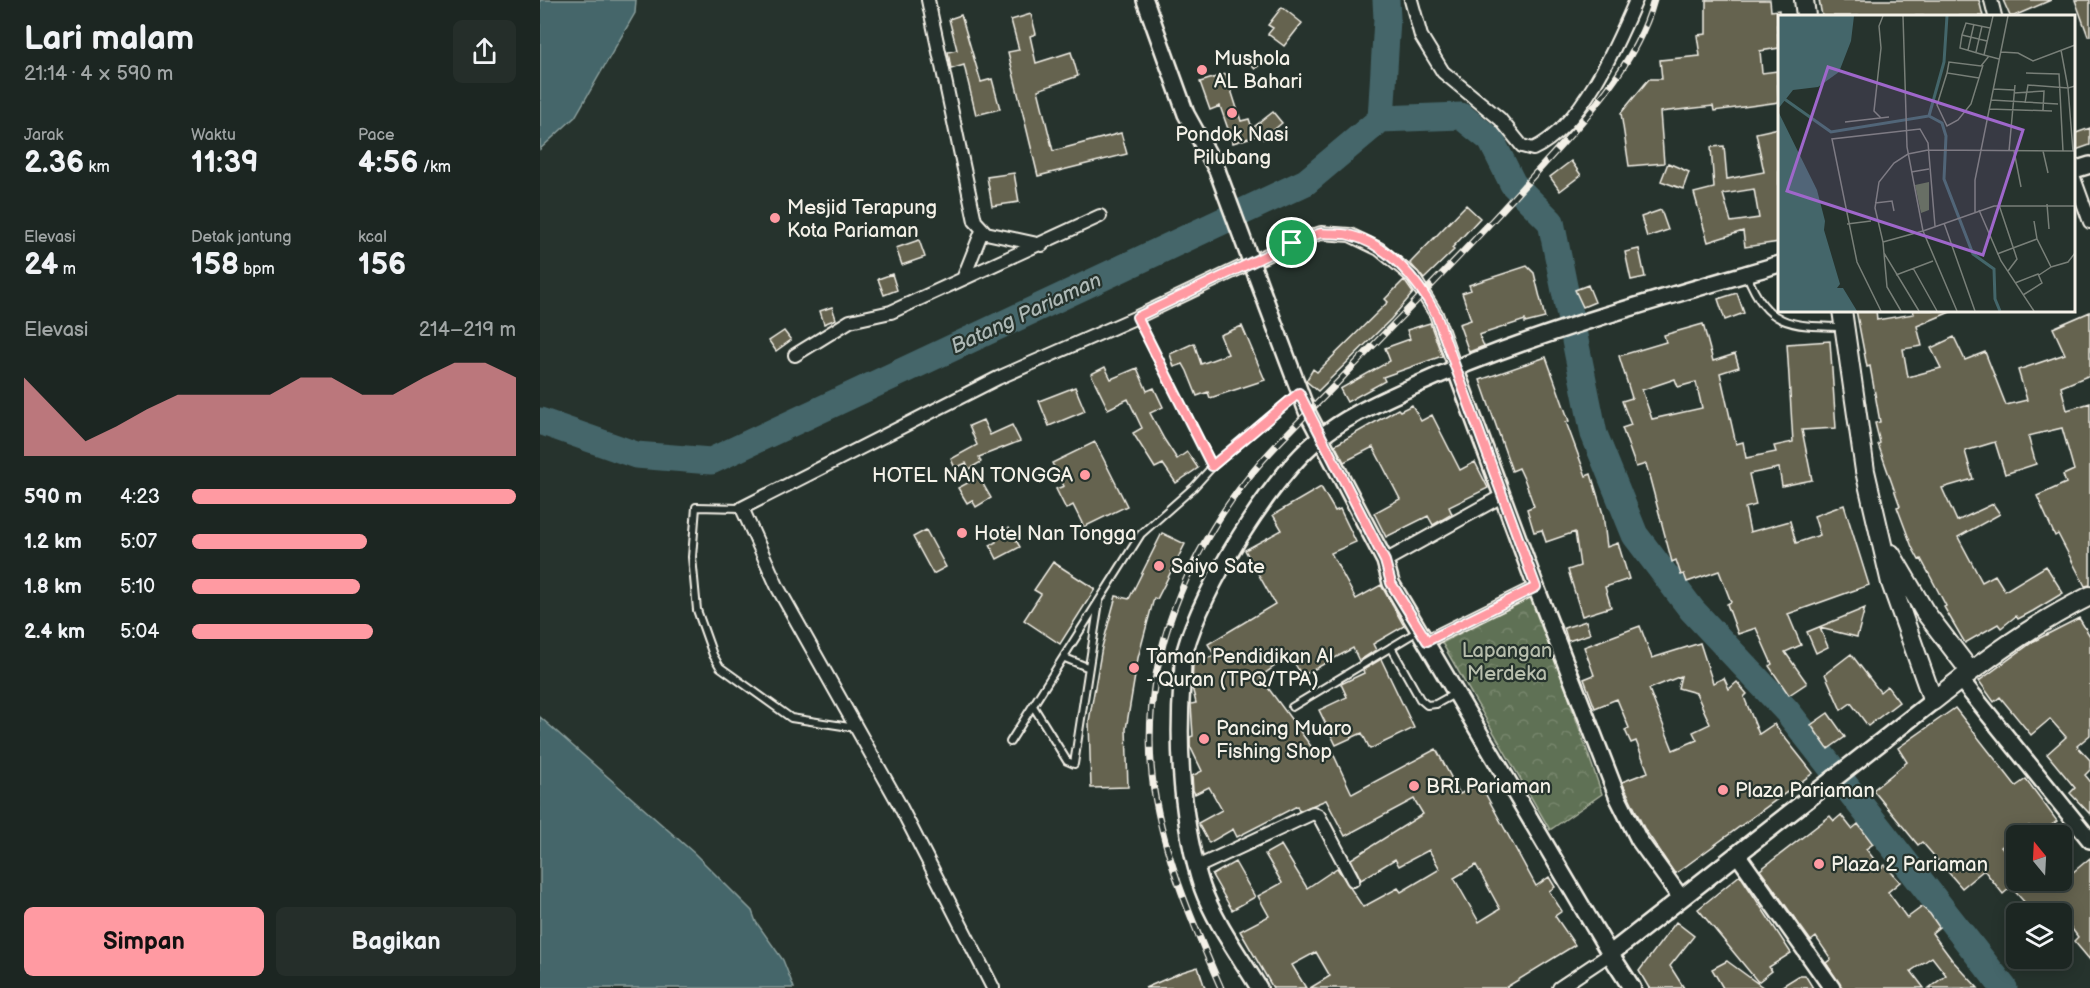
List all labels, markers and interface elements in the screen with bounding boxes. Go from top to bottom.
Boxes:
inset map [1778,15,2075,312]
text: Lari malam [24,19,194,59]
button: share [453,20,516,83]
place label: Mushola AL Bahari [1214,47,1302,94]
text: 21:14 · 4 × 590 m [24,62,173,86]
marker: Mushola AL Bahari [1195,63,1209,77]
marker: Pondok Nasi Pilubang [1225,106,1239,120]
place label: Pondok Nasi Pilubang [1175,123,1289,170]
text: Jarak [24,126,63,145]
text: Waktu [191,126,236,145]
text: Pace [358,126,394,145]
text: 2.36 [24,145,84,181]
text: 11:39 [191,145,259,181]
text: 4:56 [358,145,418,181]
text: km [84,158,110,177]
text: /km [418,158,451,177]
place label: Mesjid Terapung Kota Pariaman [787,196,937,243]
marker: Mesjid Terapung Kota Pariaman [768,211,782,225]
pin [1266,217,1317,268]
icon: arrive [1275,226,1308,259]
text: Elevasi [24,228,76,247]
text: Detak jantung [191,228,291,247]
text: kcal [358,228,387,247]
text: 24 [24,247,58,283]
text: 158 [191,247,239,283]
text: 156 [358,247,406,283]
text: m [58,260,76,279]
text: bpm [239,260,275,279]
water label: Batang Pariaman [947,268,1106,359]
text: Elevasi [24,318,89,342]
text: 214–219 m [419,318,516,342]
place label: HOTEL NAN TONGGA [872,464,1074,488]
marker: HOTEL NAN TONGGA [1078,468,1092,482]
text: 590 m [24,485,82,509]
text: 4:23 [120,485,160,509]
place label: Hotel Nan Tongga [974,522,1136,546]
marker: Hotel Nan Tongga [955,526,969,540]
text: 1.2 km [24,530,82,554]
text: 5:07 [120,530,157,554]
place label: Saiyo Sate [1171,555,1265,579]
marker: Saiyo Sate [1152,559,1166,573]
text: 1.8 km [24,575,82,599]
text: 5:10 [120,575,155,599]
text: 2.4 km [24,620,85,644]
text: 5:04 [120,620,159,644]
park label: Lapangan Merdeka [1462,639,1552,686]
place label: Taman Pendidikan Al - Quran (TPQ/TPA) [1146,645,1333,692]
marker: Taman Pendidikan Al - Quran (TPQ/TPA) [1127,661,1141,675]
place label: Pancing Muaro Fishing Shop [1216,717,1352,764]
marker: Pancing Muaro Fishing Shop [1197,732,1211,746]
place label: BRI Pariaman [1426,775,1551,799]
marker: BRI Pariaman [1407,779,1421,793]
place label: Plaza Pariaman [1735,779,1875,803]
marker: Plaza Pariaman [1716,783,1730,797]
north arrow [2006,825,2072,891]
map controls [2006,825,2072,969]
place label: Plaza 2 Pariaman [1831,853,1988,877]
marker: Plaza 2 Pariaman [1812,857,1826,871]
button: layers [2006,903,2072,969]
button: Simpan [24,907,264,976]
button: Bagikan [276,907,516,976]

